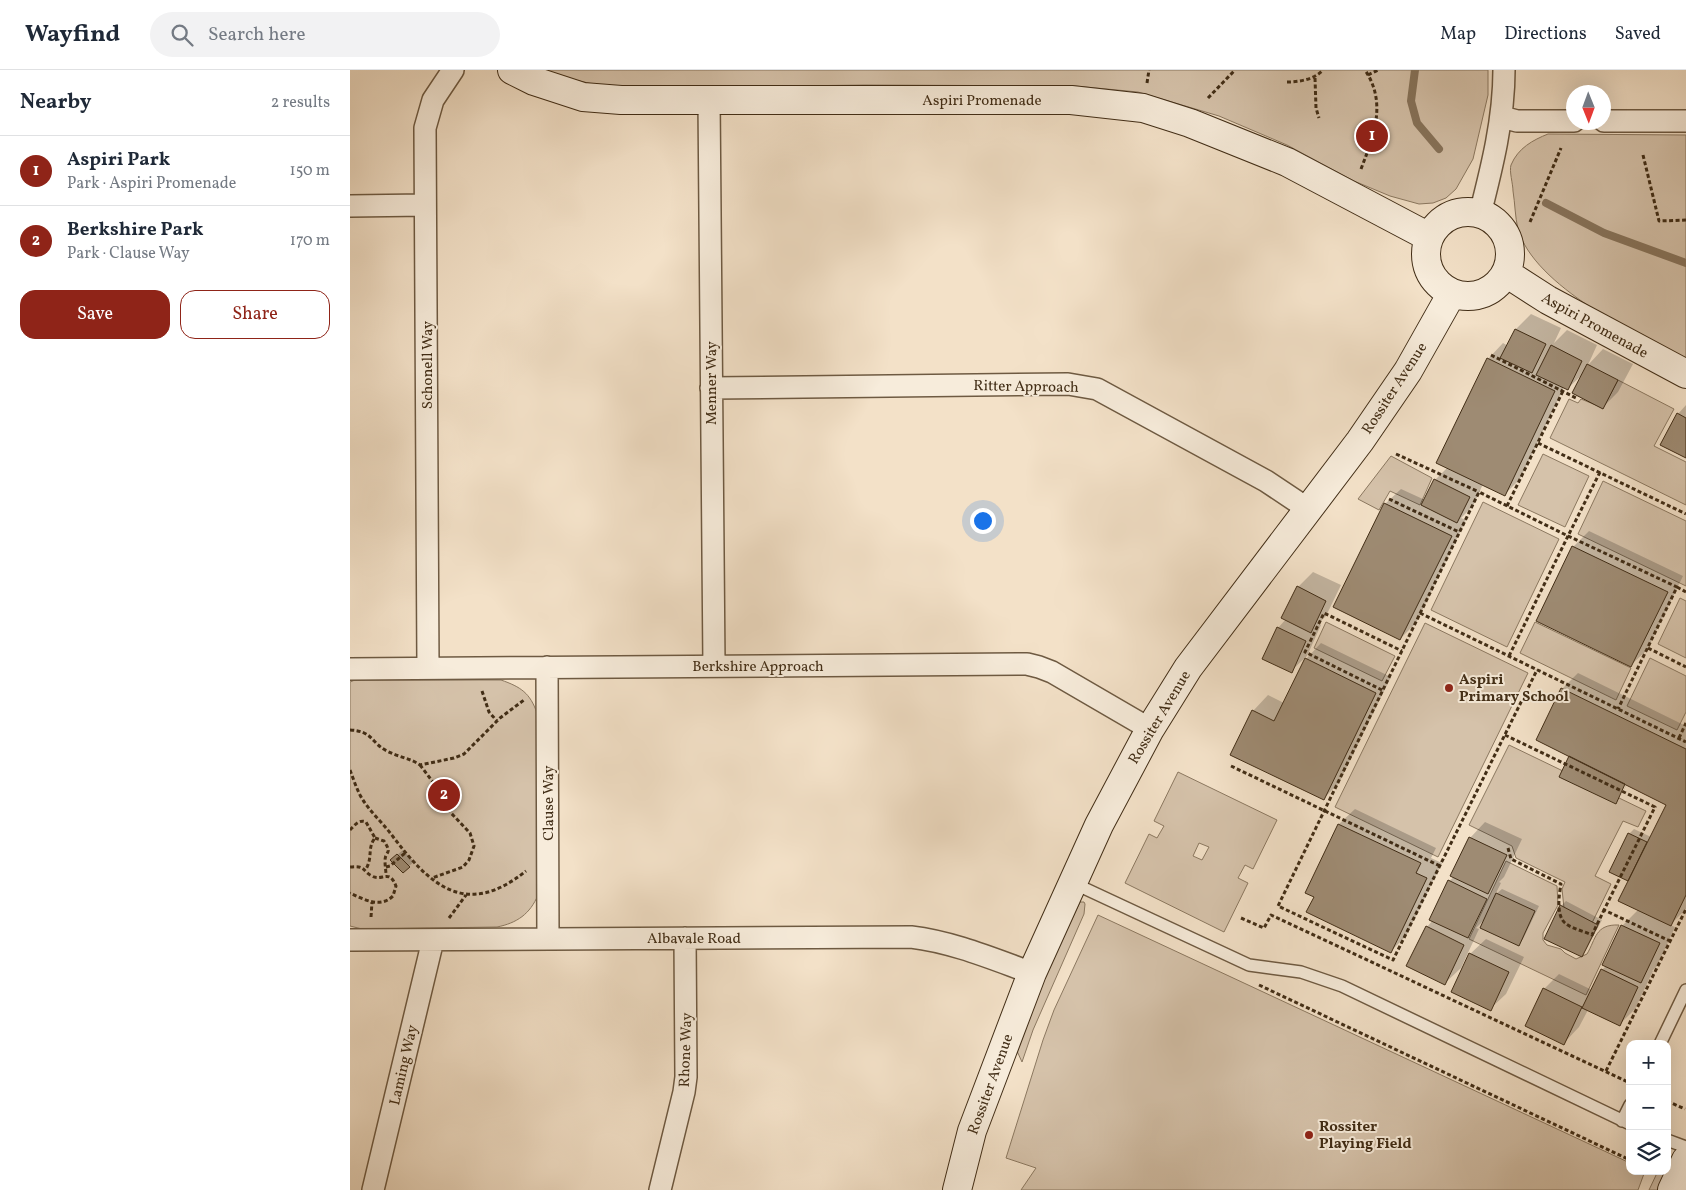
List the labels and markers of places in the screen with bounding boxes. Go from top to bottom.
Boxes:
pin: 1 [1356,117,1388,155]
place label: Aspiri Primary School [1459,670,1569,708]
marker: Aspiri Primary School [1443,682,1455,694]
pin: 2 [428,776,460,814]
place label: Rossiter Playing Field [1319,1117,1412,1155]
marker: Rossiter Playing Field [1303,1129,1315,1141]

